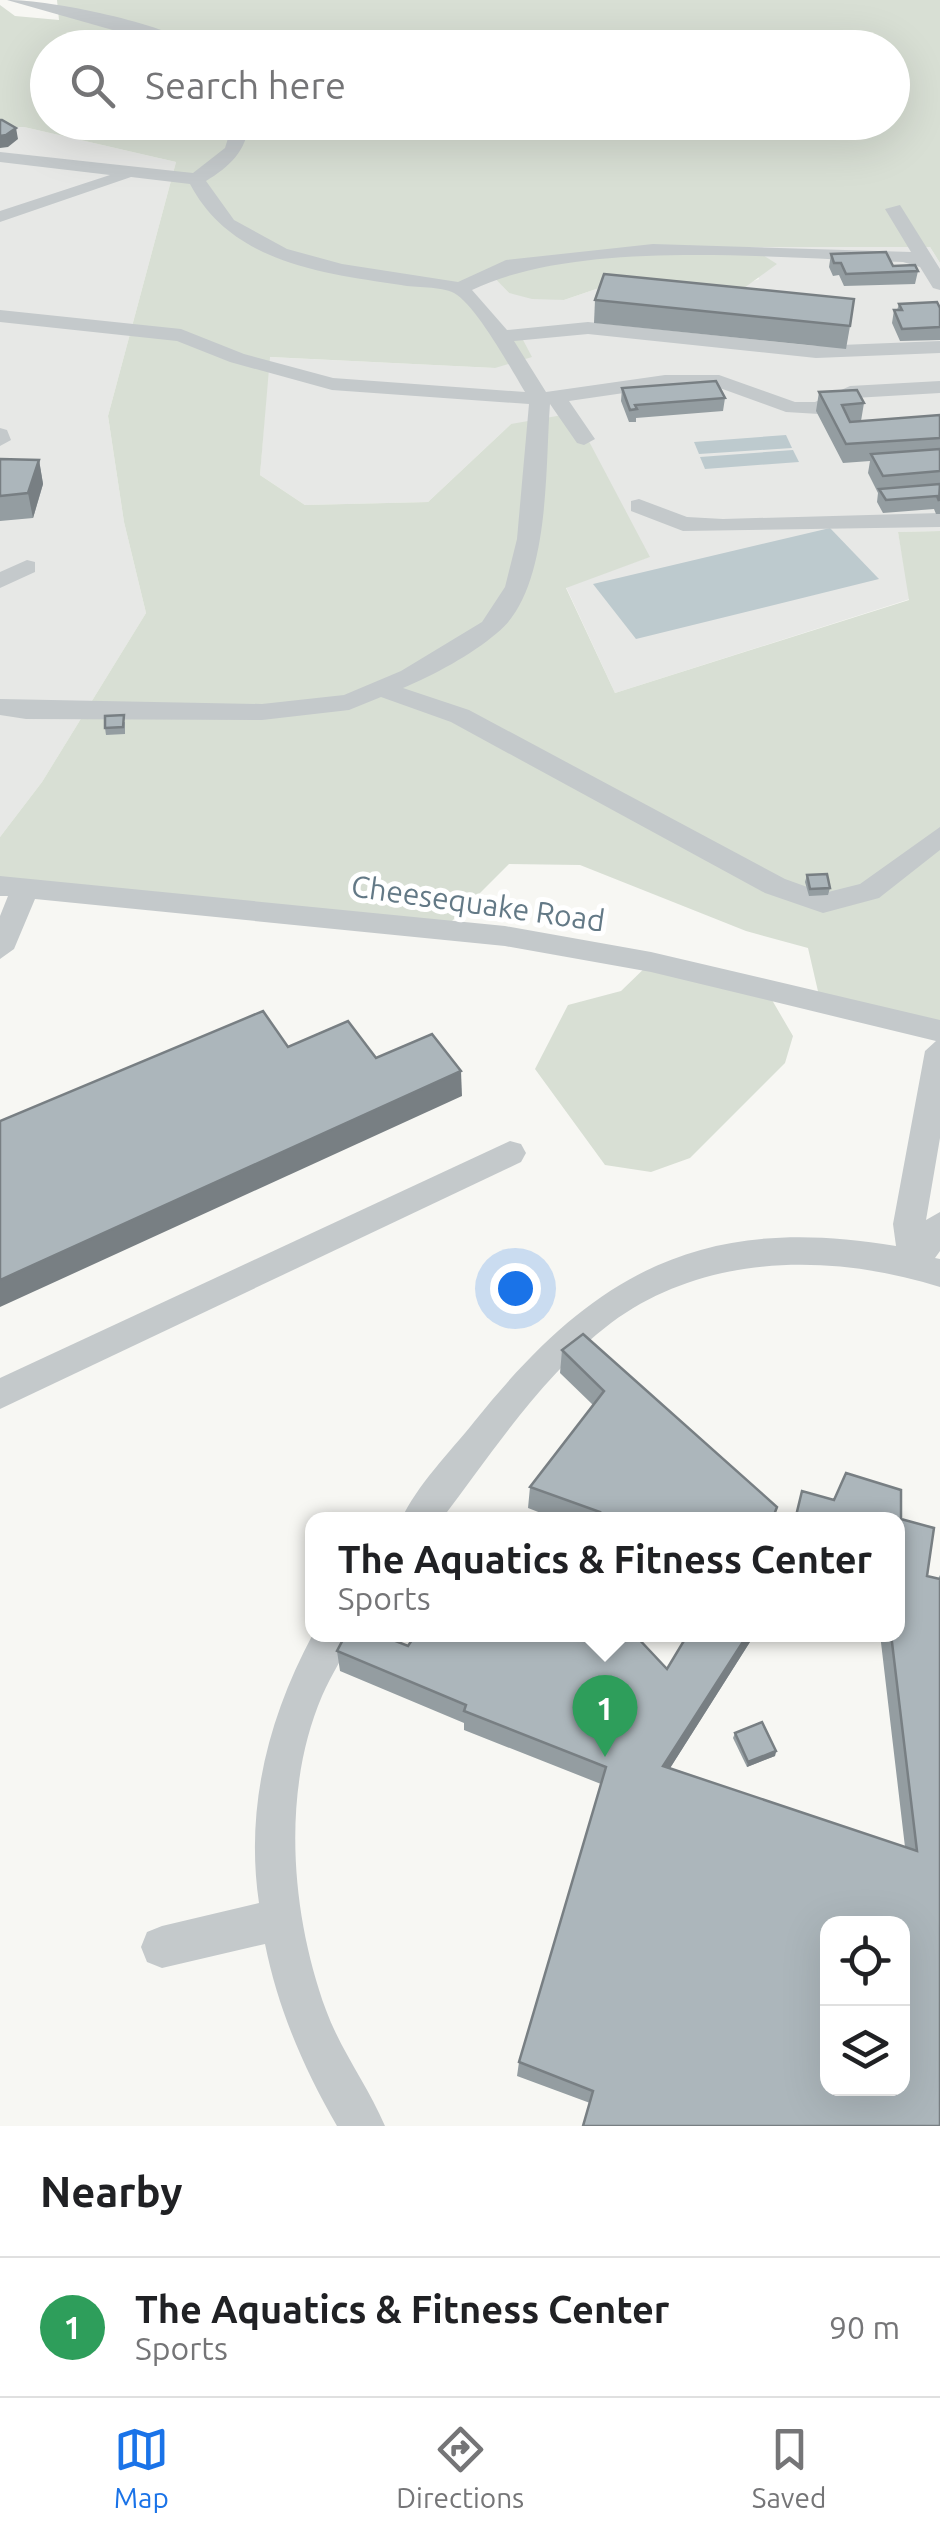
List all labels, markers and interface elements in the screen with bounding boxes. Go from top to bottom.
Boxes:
search box [30,30,910,140]
icon: search [65,58,120,113]
text: Search here [145,64,346,106]
street label: Cheesequake Road [349,868,607,938]
your location [490,1263,541,1314]
popup [305,1512,905,1642]
text: The Aquatics & Fitness Center [338,1538,872,1580]
text: Sports [338,1580,431,1616]
pin: 1 [572,1674,638,1757]
map controls [820,1916,910,2096]
button: locate [820,1916,910,2006]
button: layers [820,2006,910,2096]
text: Nearby [40,2168,183,2215]
text: The Aquatics & Fitness Center [135,2288,669,2330]
text: 1 [63,2309,82,2345]
text: 90 m [829,2309,900,2345]
text: Sports [135,2330,228,2366]
tab: Map [114,2422,169,2513]
tab: Directions [396,2422,524,2513]
tab: Saved [752,2422,826,2513]

